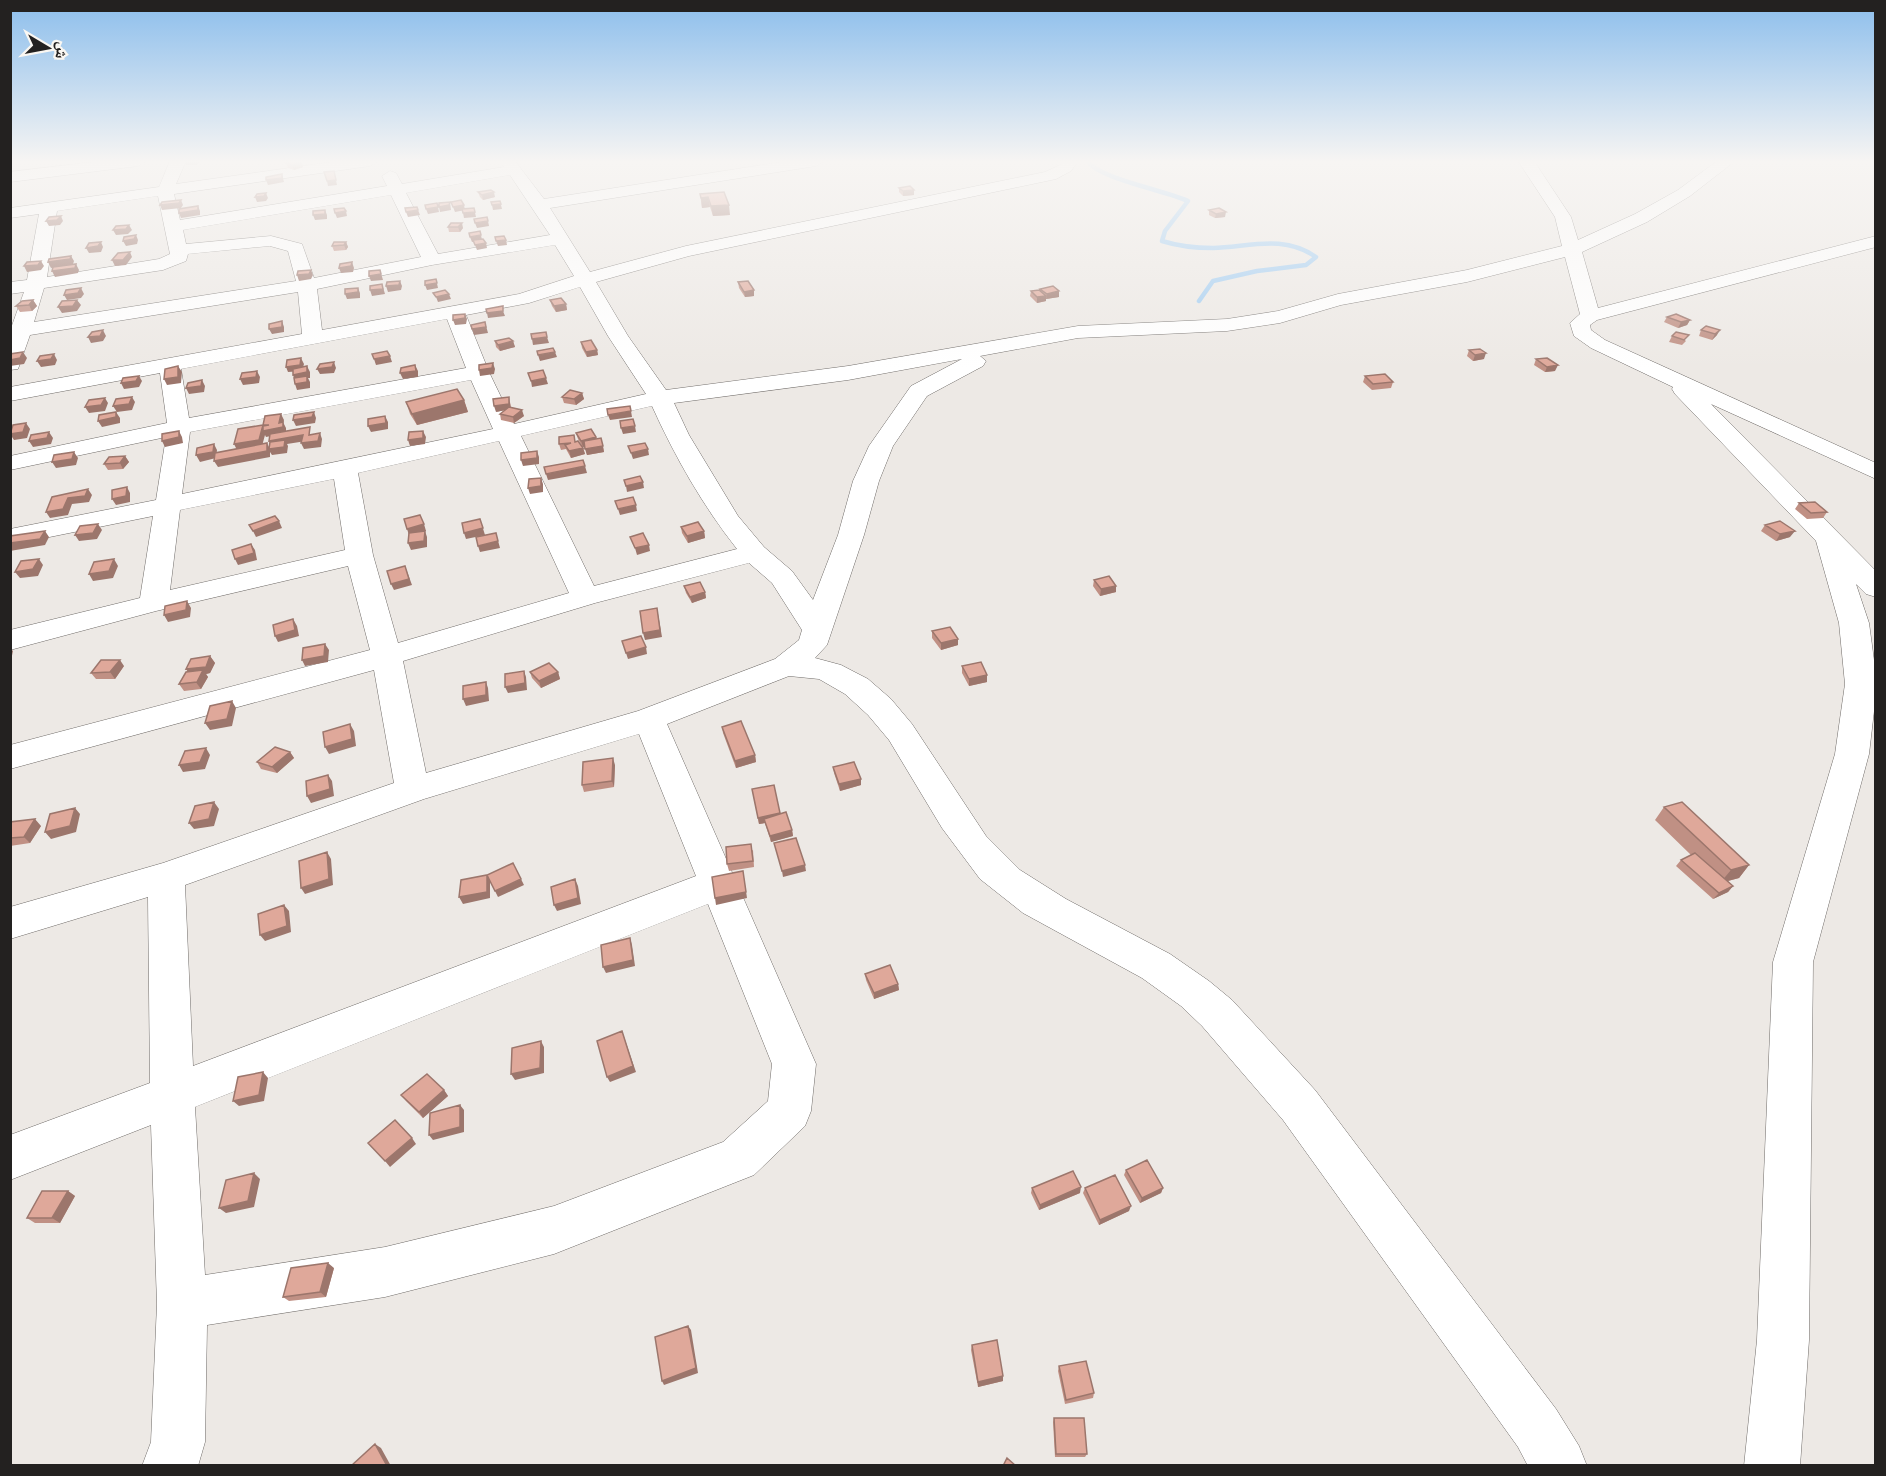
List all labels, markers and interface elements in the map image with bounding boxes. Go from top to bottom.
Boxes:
north arrow [18,18,78,78]
text: ش [51,41,73,61]

